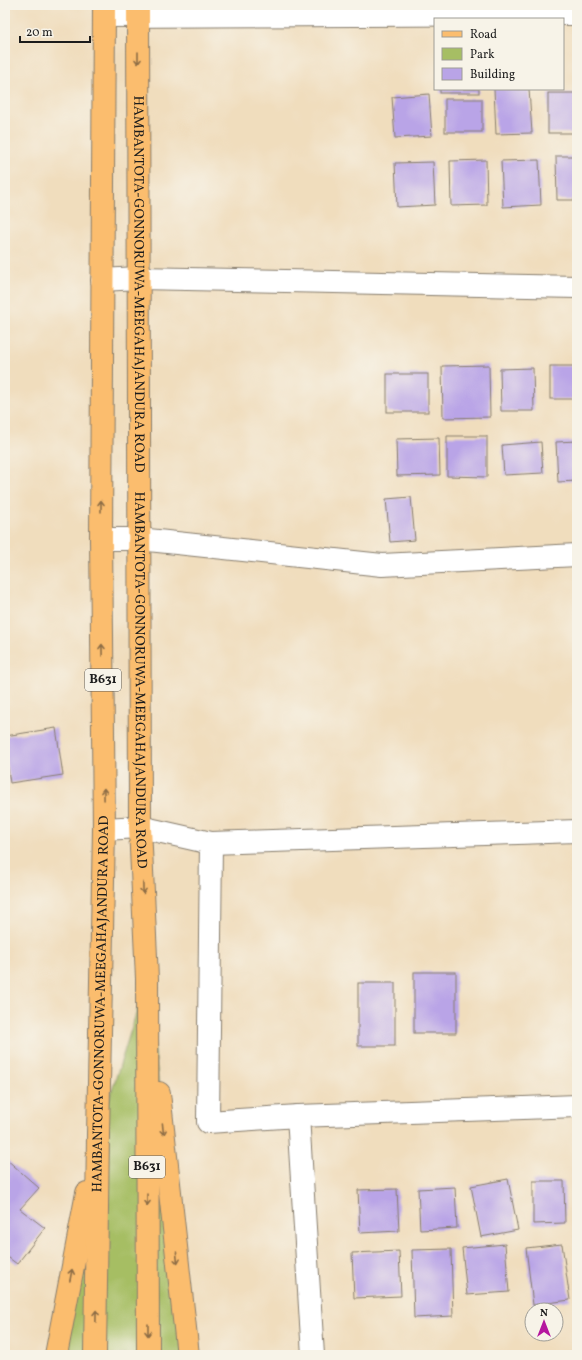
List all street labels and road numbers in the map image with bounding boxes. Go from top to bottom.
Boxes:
street label: HAMBANTOTA-GONNORUWA-MEEGAHAJANDURA ROAD [129,95,149,473]
street label: HAMBANTOTA-GONNORUWA-MEEGAHAJANDURA ROAD [130,491,151,869]
road number: B631 [85,669,121,691]
street label: HAMBANTOTA-GONNORUWA-MEEGAHAJANDURA ROAD [88,815,114,1193]
road number: B631 [129,1156,165,1178]

